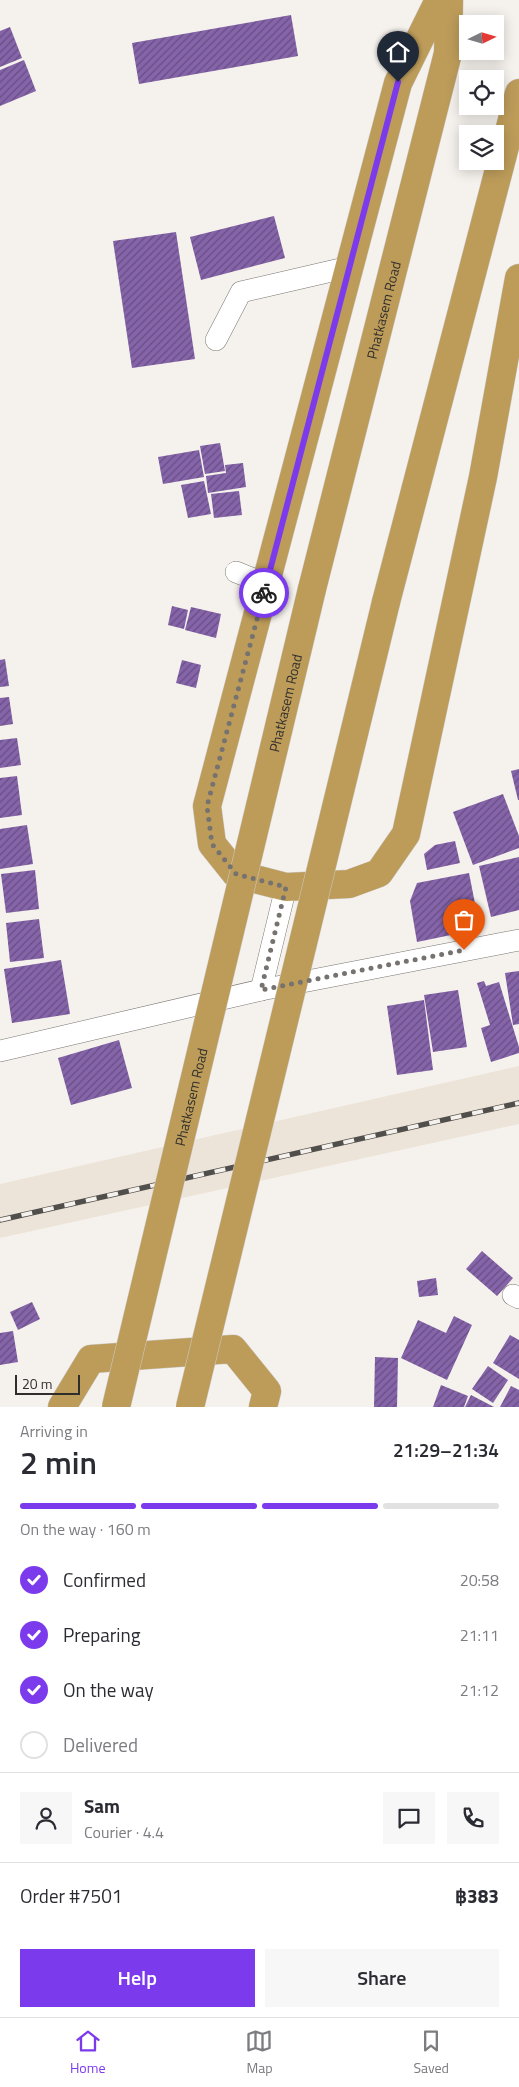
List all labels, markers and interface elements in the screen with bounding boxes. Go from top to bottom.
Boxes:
north arrow [459,15,504,60]
map controls [459,15,504,170]
pin [377,31,419,82]
icon: home [384,38,412,66]
button: locate [459,70,504,115]
button: layers [459,125,504,170]
street label: Phatkasem Road [360,259,405,361]
courier [239,568,289,618]
icon: bike [250,579,278,607]
street label: Phatkasem Road [263,652,307,754]
pin [443,899,485,950]
icon: bag [450,906,478,934]
street label: Phatkasem Road [168,1046,212,1148]
scale bar [15,1372,80,1395]
text: 20 m [22,1373,52,1394]
text: Arriving in [20,1419,88,1443]
text: 21:29–21:34 [393,1435,499,1464]
text: 2 min [20,1438,97,1486]
text: On the way · 160 m [20,1517,151,1541]
text: Confirmed [63,1565,146,1594]
icon: check [20,1566,48,1594]
text: 20:58 [460,1568,499,1592]
text: Preparing [63,1620,140,1649]
icon: check [20,1621,48,1649]
text: 21:11 [460,1623,499,1647]
text: On the way [63,1675,154,1704]
icon: check [20,1676,48,1704]
text: 21:12 [460,1678,499,1702]
text: Delivered [63,1730,138,1759]
text: Sam [84,1791,120,1820]
button: person [20,1792,72,1844]
button: chat [383,1792,435,1844]
button: phone [447,1792,499,1844]
text: Courier · 4.4 [84,1820,164,1844]
text: Order #7501 [20,1881,122,1910]
text: ฿383 [455,1881,499,1910]
button: Help [20,1949,255,2007]
button: Share [265,1949,499,2007]
tab: Home [70,2027,106,2078]
tab: Map [245,2027,273,2078]
tab: Saved [413,2027,449,2078]

